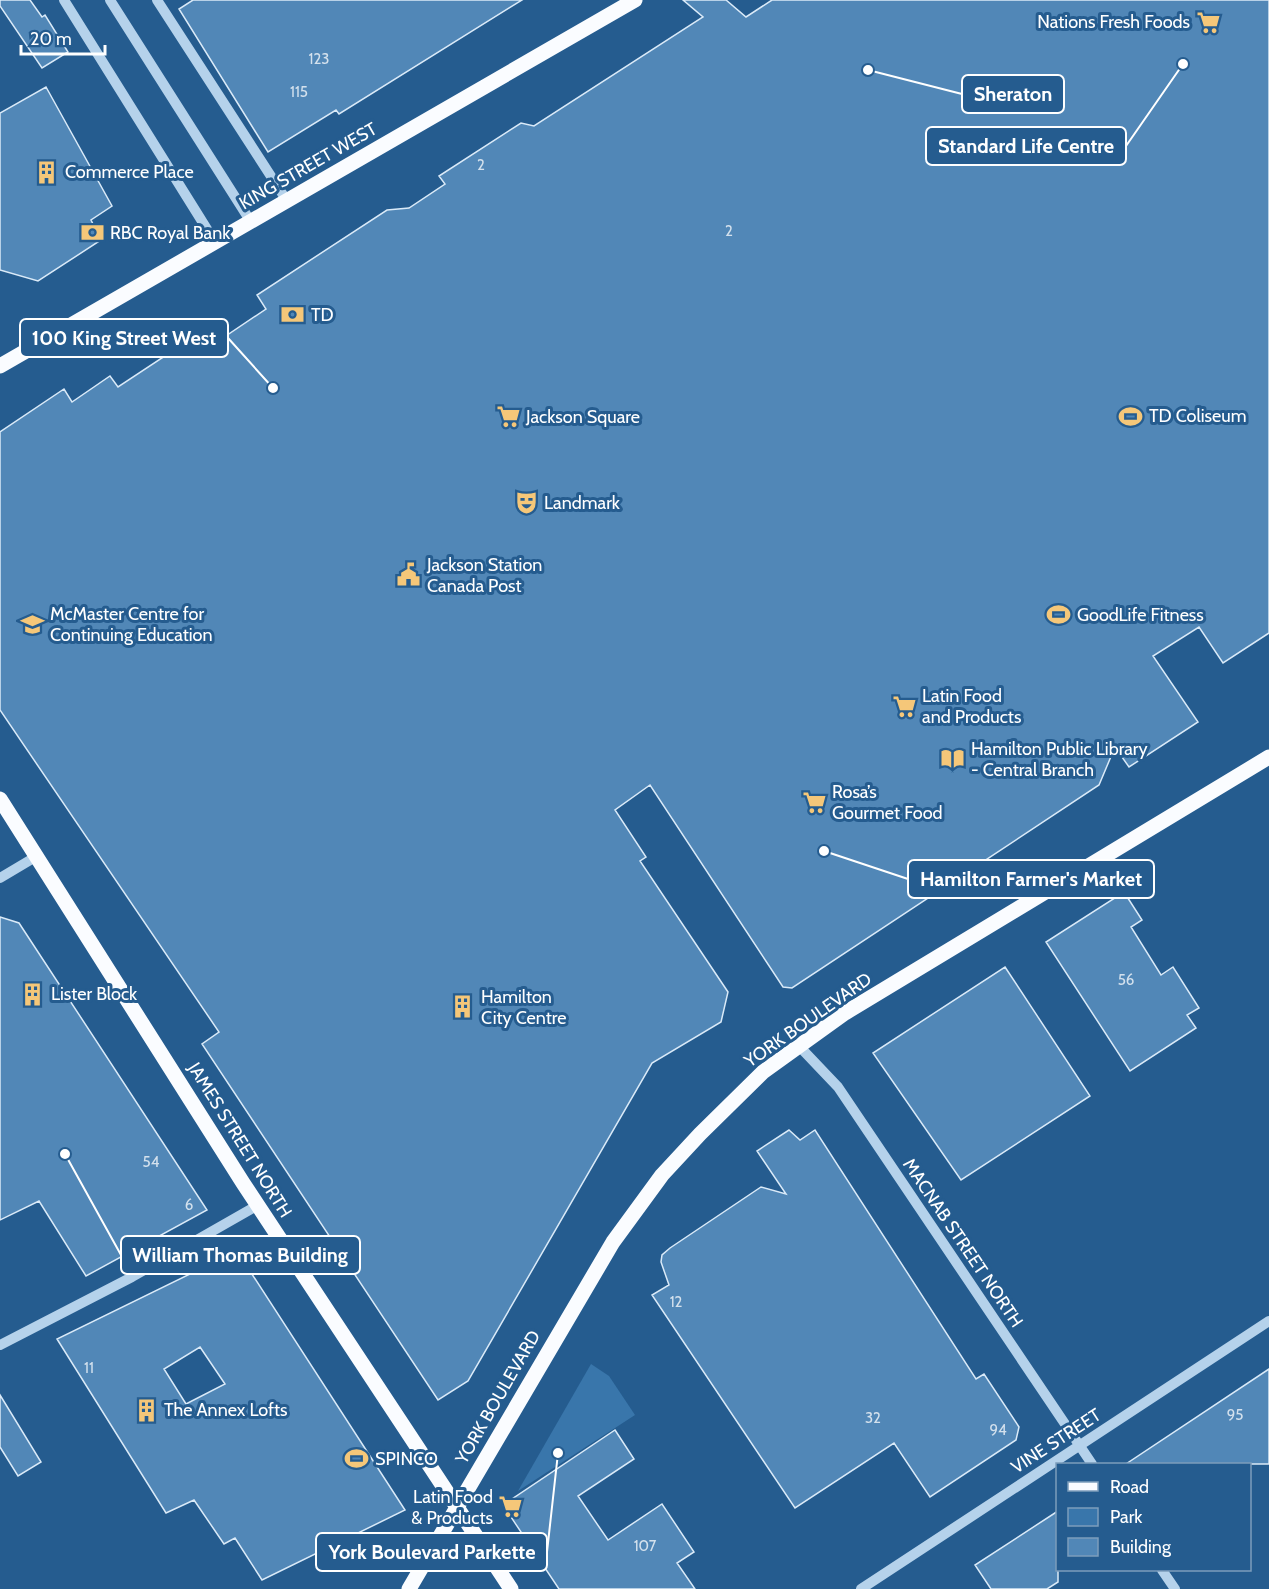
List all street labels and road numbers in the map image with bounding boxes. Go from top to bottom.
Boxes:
street label: KING STREET WEST [235,117,381,214]
street label: YORK BOULEVARD [739,968,876,1073]
street label: JAMES STREET NORTH [183,1058,297,1222]
street label: MACNAB STREET NORTH [898,1154,1028,1332]
street label: YORK BOULEVARD [450,1326,545,1469]
street label: VINE STREET [1007,1404,1105,1478]

